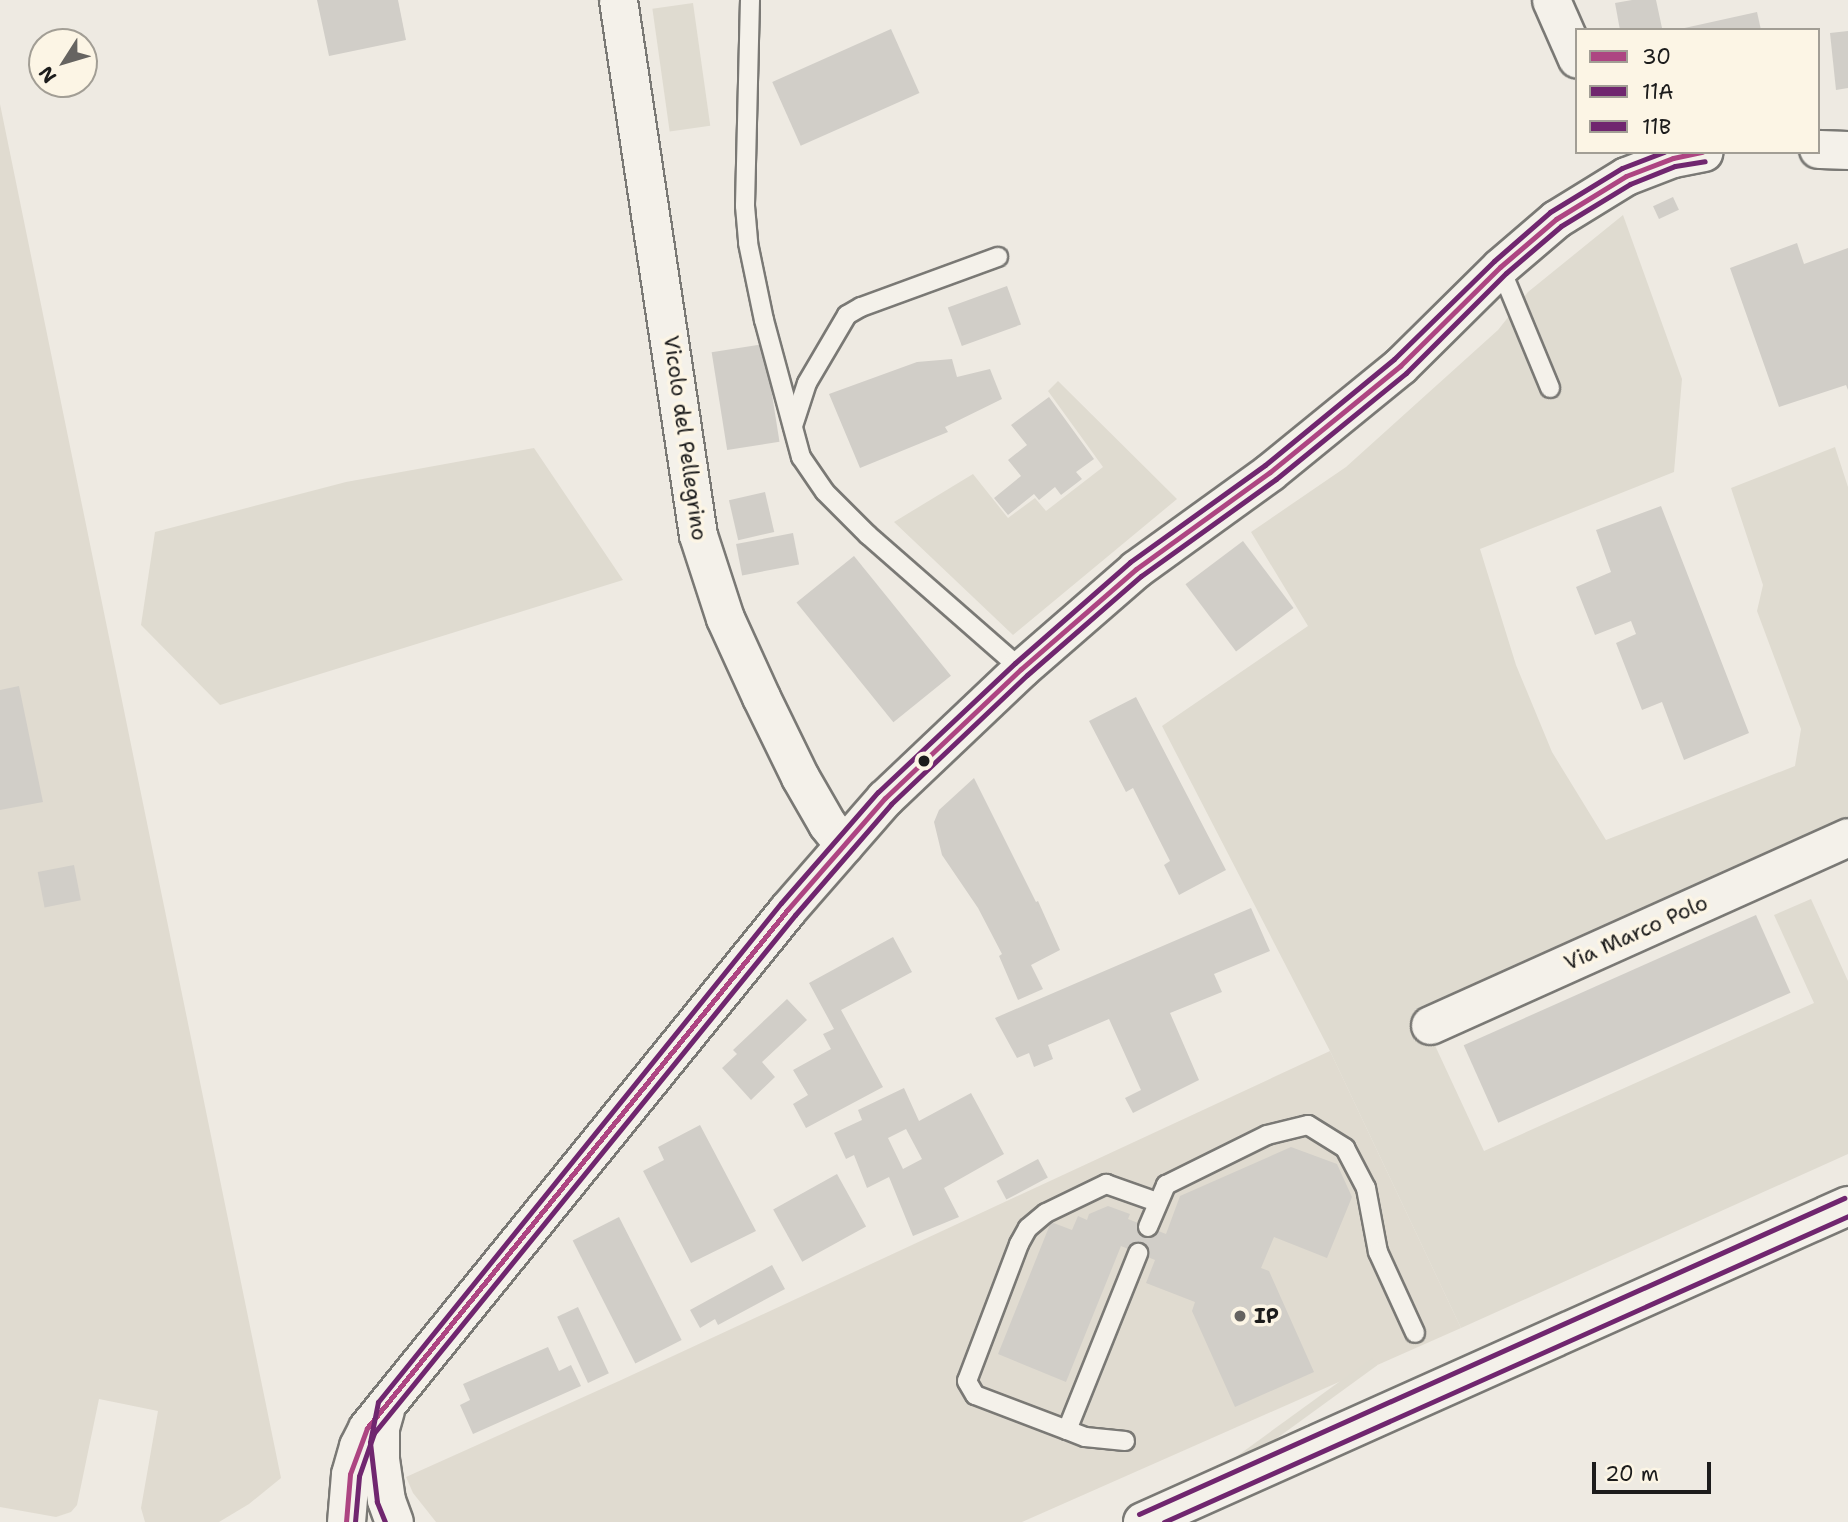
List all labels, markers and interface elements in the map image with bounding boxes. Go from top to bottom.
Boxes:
north arrow [28,28,98,98]
legend [1575,28,1820,154]
text: 30 [1642,43,1671,71]
text: N [33,61,62,88]
text: 11A [1642,78,1673,106]
text: 11B [1642,113,1671,141]
street label: Vicolo del Pellegrino [658,334,712,542]
unlabelled marker [917,754,931,768]
street label: Via Marco Polo [1560,890,1712,976]
place label: IP [1254,1303,1279,1329]
marker: IP [1232,1308,1248,1324]
scale bar [1596,1448,1715,1492]
text: 20 m [1605,1460,1659,1488]

